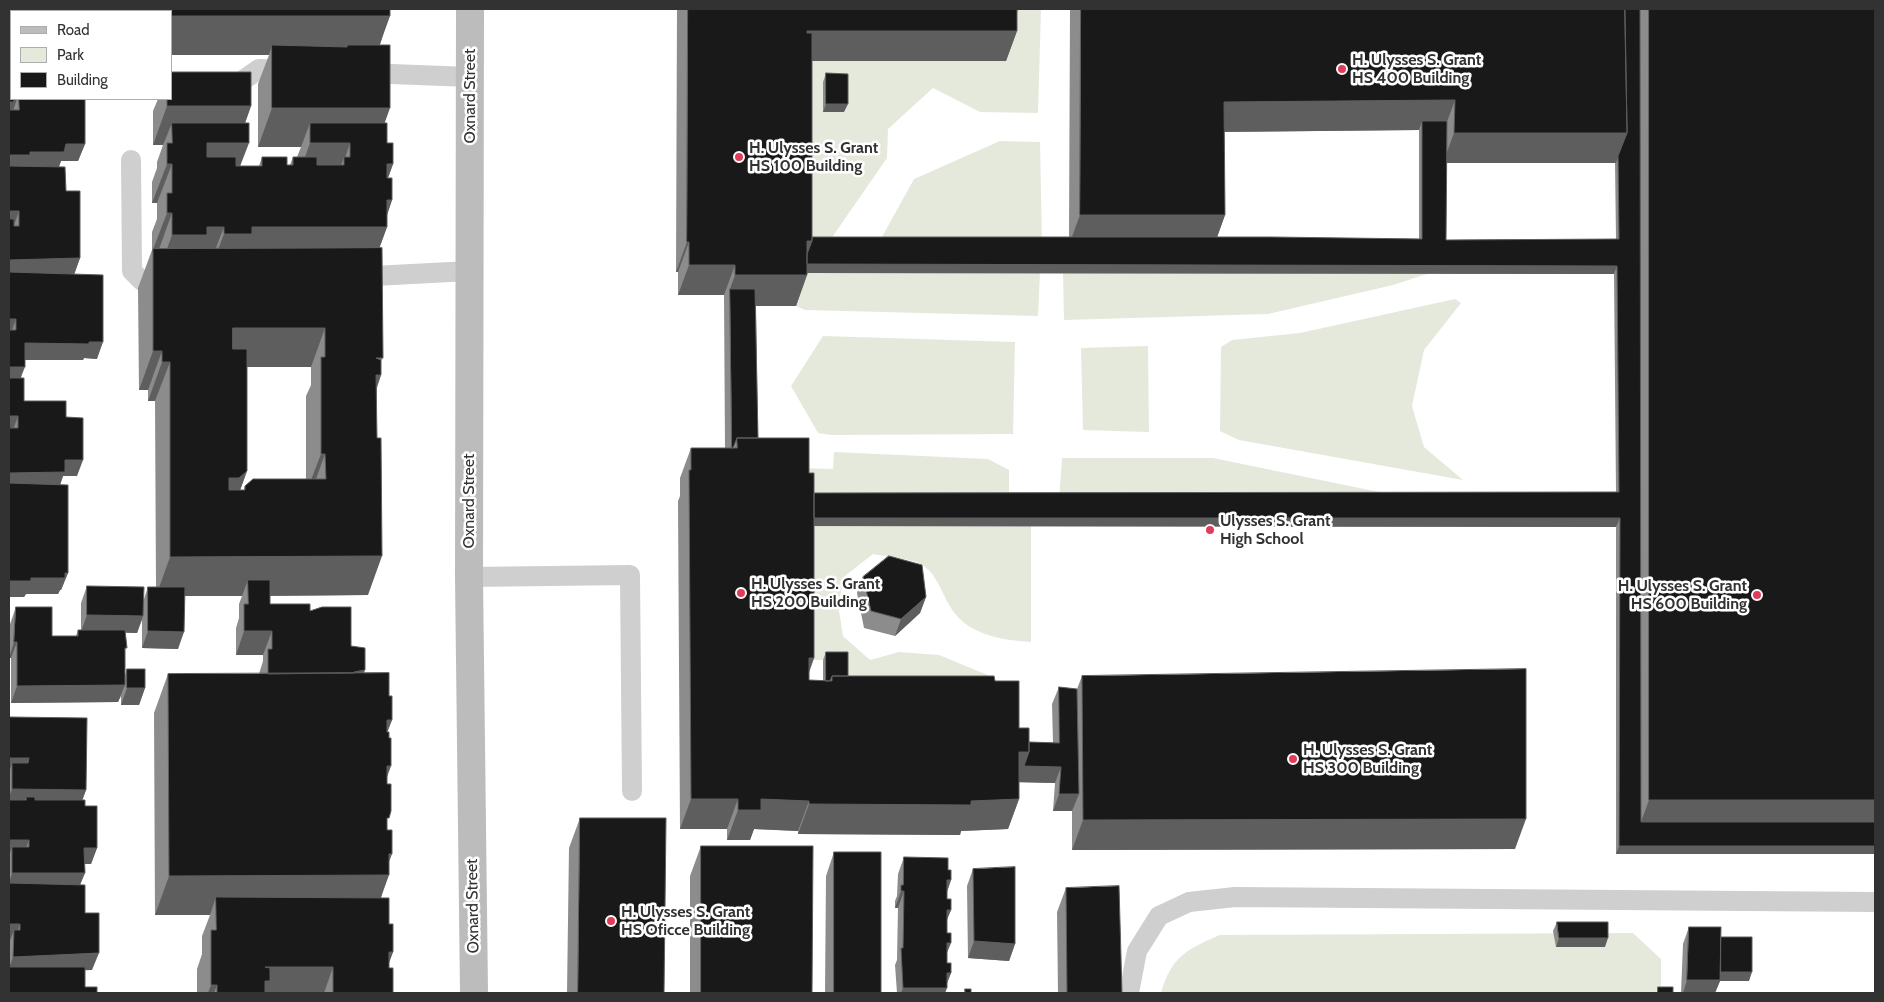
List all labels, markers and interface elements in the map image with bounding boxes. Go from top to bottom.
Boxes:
legend [10,10,172,100]
text: Road [57,21,90,39]
text: Park [57,46,84,64]
street label: Oxnard Street [460,49,480,143]
place label: H. Ulysses S. Grant HS 400 Building [1352,50,1481,88]
marker: H. Ulysses S. Grant HS 400 Building [1336,63,1348,75]
text: Building [57,71,108,89]
place label: H. Ulysses S. Grant HS 100 Building [749,138,878,176]
marker: H. Ulysses S. Grant HS 100 Building [733,151,745,163]
street label: Oxnard Street [459,454,479,548]
place label: Ulysses S. Grant High School [1220,511,1330,549]
marker: Ulysses S. Grant High School [1204,524,1216,536]
place label: H. Ulysses S. Grant HS 200 Building [751,574,880,612]
place label: H. Ulysses S. Grant HS 600 Building [1618,576,1747,614]
marker: H. Ulysses S. Grant HS 200 Building [735,587,747,599]
marker: H. Ulysses S. Grant HS 600 Building [1751,589,1763,601]
place label: H. Ulysses S. Grant HS 300 Building [1303,740,1432,778]
marker: H. Ulysses S. Grant HS 300 Building [1287,753,1299,765]
street label: Oxnard Street [463,858,483,954]
place label: H. Ulysses S. Grant HS Oficce Building [621,902,750,940]
marker: H. Ulysses S. Grant HS Oficce Building [605,915,617,927]

